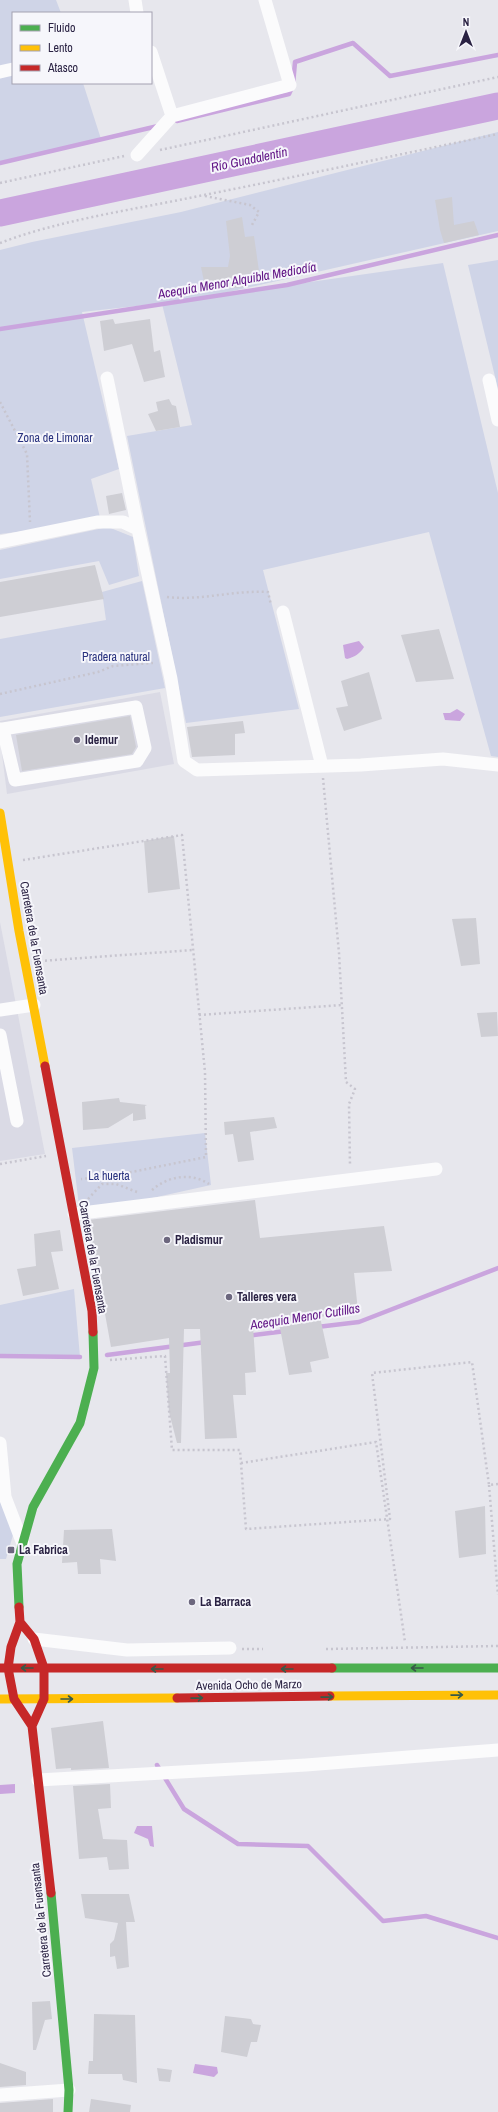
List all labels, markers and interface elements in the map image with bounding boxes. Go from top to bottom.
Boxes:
legend [12,12,152,84]
north arrow [446,12,486,52]
text: N [463,15,469,29]
text: Fluido [48,20,75,36]
text: Lento [48,40,73,56]
text: Atasco [47,60,78,76]
water label: Río Guadalentín [209,143,289,176]
water label: Acequia Menor Alquibla Mediodía [156,258,318,303]
park label: Zona de Limonar [18,430,93,446]
park label: Pradera natural [82,649,150,665]
place label: Idemur [85,732,118,748]
marker: Idemur [72,735,82,745]
street label: Carretera de la Fuensanta [16,880,52,996]
park label: La huerta [88,1168,130,1184]
street label: Carretera de la Fuensanta [75,1199,111,1315]
place label: Pladismur [175,1232,223,1248]
marker: Pladismur [162,1235,172,1245]
place label: Talleres vera [237,1289,297,1305]
marker: Talleres vera [224,1292,234,1302]
water label: Acequia Menor Cutillas [248,1299,361,1334]
place label: La Fabrica [19,1542,68,1558]
marker: La Fabrica [6,1545,16,1555]
place label: La Barraca [200,1594,251,1610]
marker: La Barraca [187,1597,197,1607]
one-way arrow [21,1664,34,1672]
one-way arrow [411,1664,424,1672]
one-way arrow [151,1665,164,1673]
one-way arrow [281,1665,294,1672]
street label: Avenida Ocho de Marzo [195,1676,302,1694]
one-way arrow [450,1691,463,1699]
one-way arrow [320,1693,333,1701]
one-way arrow [190,1694,203,1702]
one-way arrow [60,1695,73,1703]
street label: Carretera de la Fuensanta [27,1862,55,1978]

